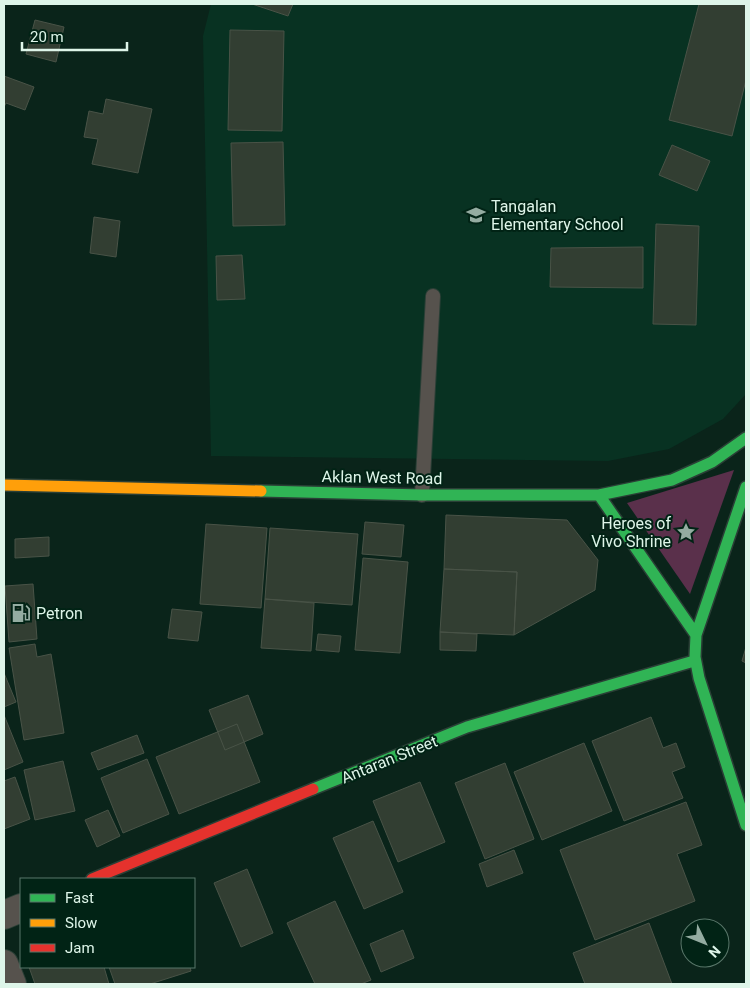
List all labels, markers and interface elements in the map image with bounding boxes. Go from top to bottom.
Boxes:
scale bar [22,20,128,52]
text: 20 m [30,28,64,46]
place label: Tangalan Elementary School [491,197,624,234]
school or university icon: Tangalan Elementary School [465,204,487,226]
street label: Aklan West Road [322,467,442,488]
place label: Heroes of Vivo Shrine [591,514,671,551]
place icon: Heroes of Vivo Shrine [675,521,697,543]
fuel station icon: Petron [10,602,32,624]
place label: Petron [36,604,83,623]
street label: Antaran Street [338,732,440,787]
legend [20,878,195,968]
text: Fast [65,889,94,907]
text: Slow [65,914,97,932]
north arrow [680,918,730,968]
text: Jam [65,939,95,957]
text: N [705,943,724,961]

